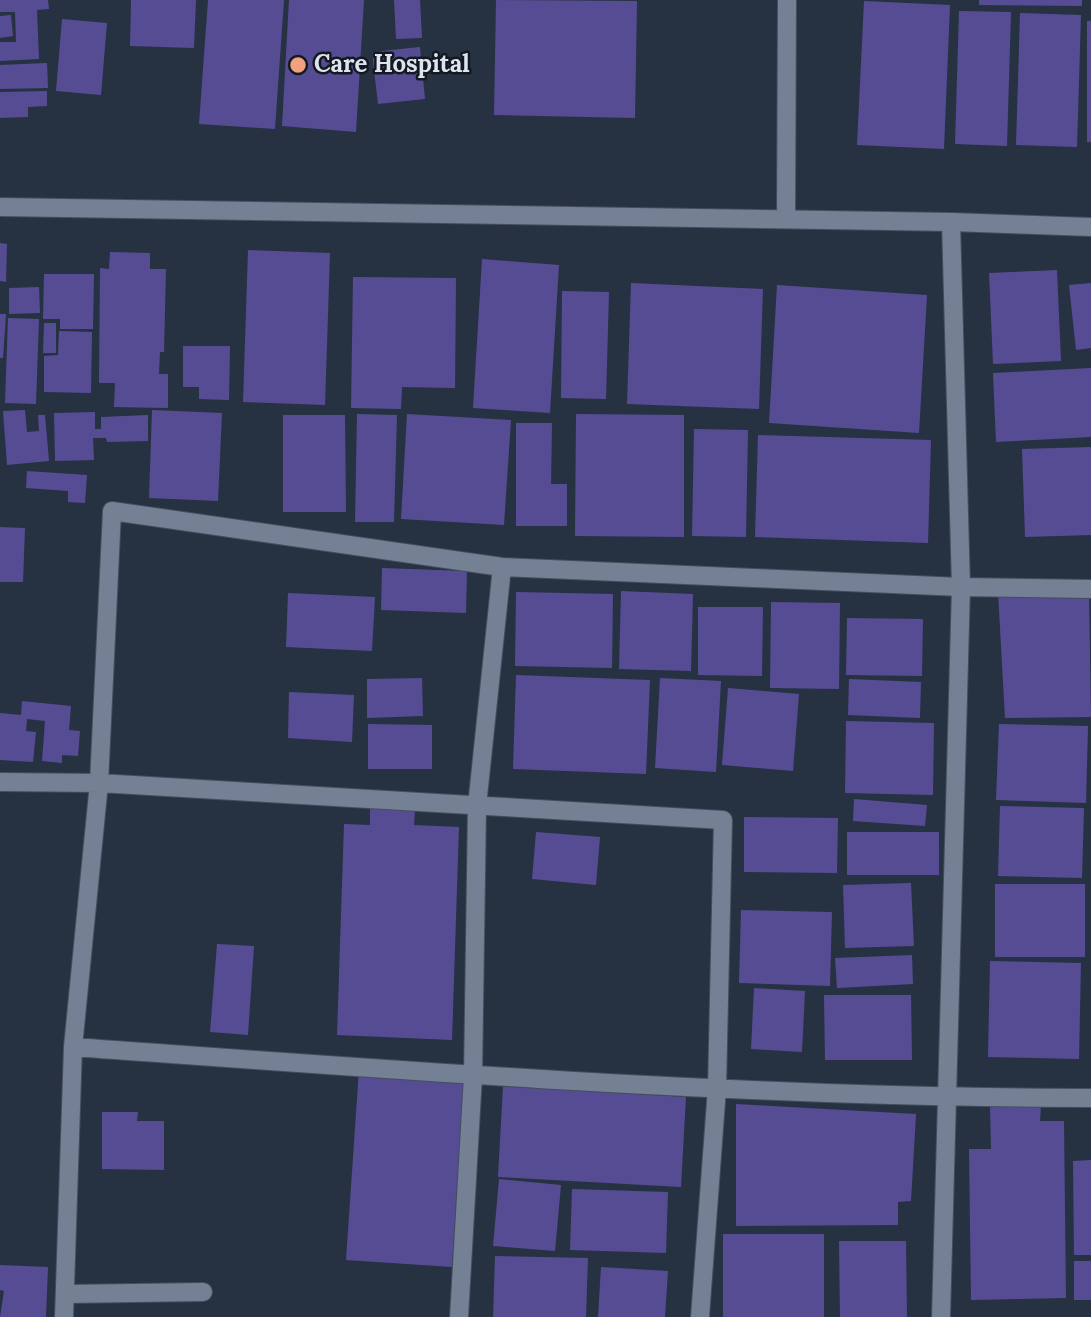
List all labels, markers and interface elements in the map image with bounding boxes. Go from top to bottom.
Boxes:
place label: Care Hospital [314,51,470,79]
marker: Care Hospital [288,55,308,75]

